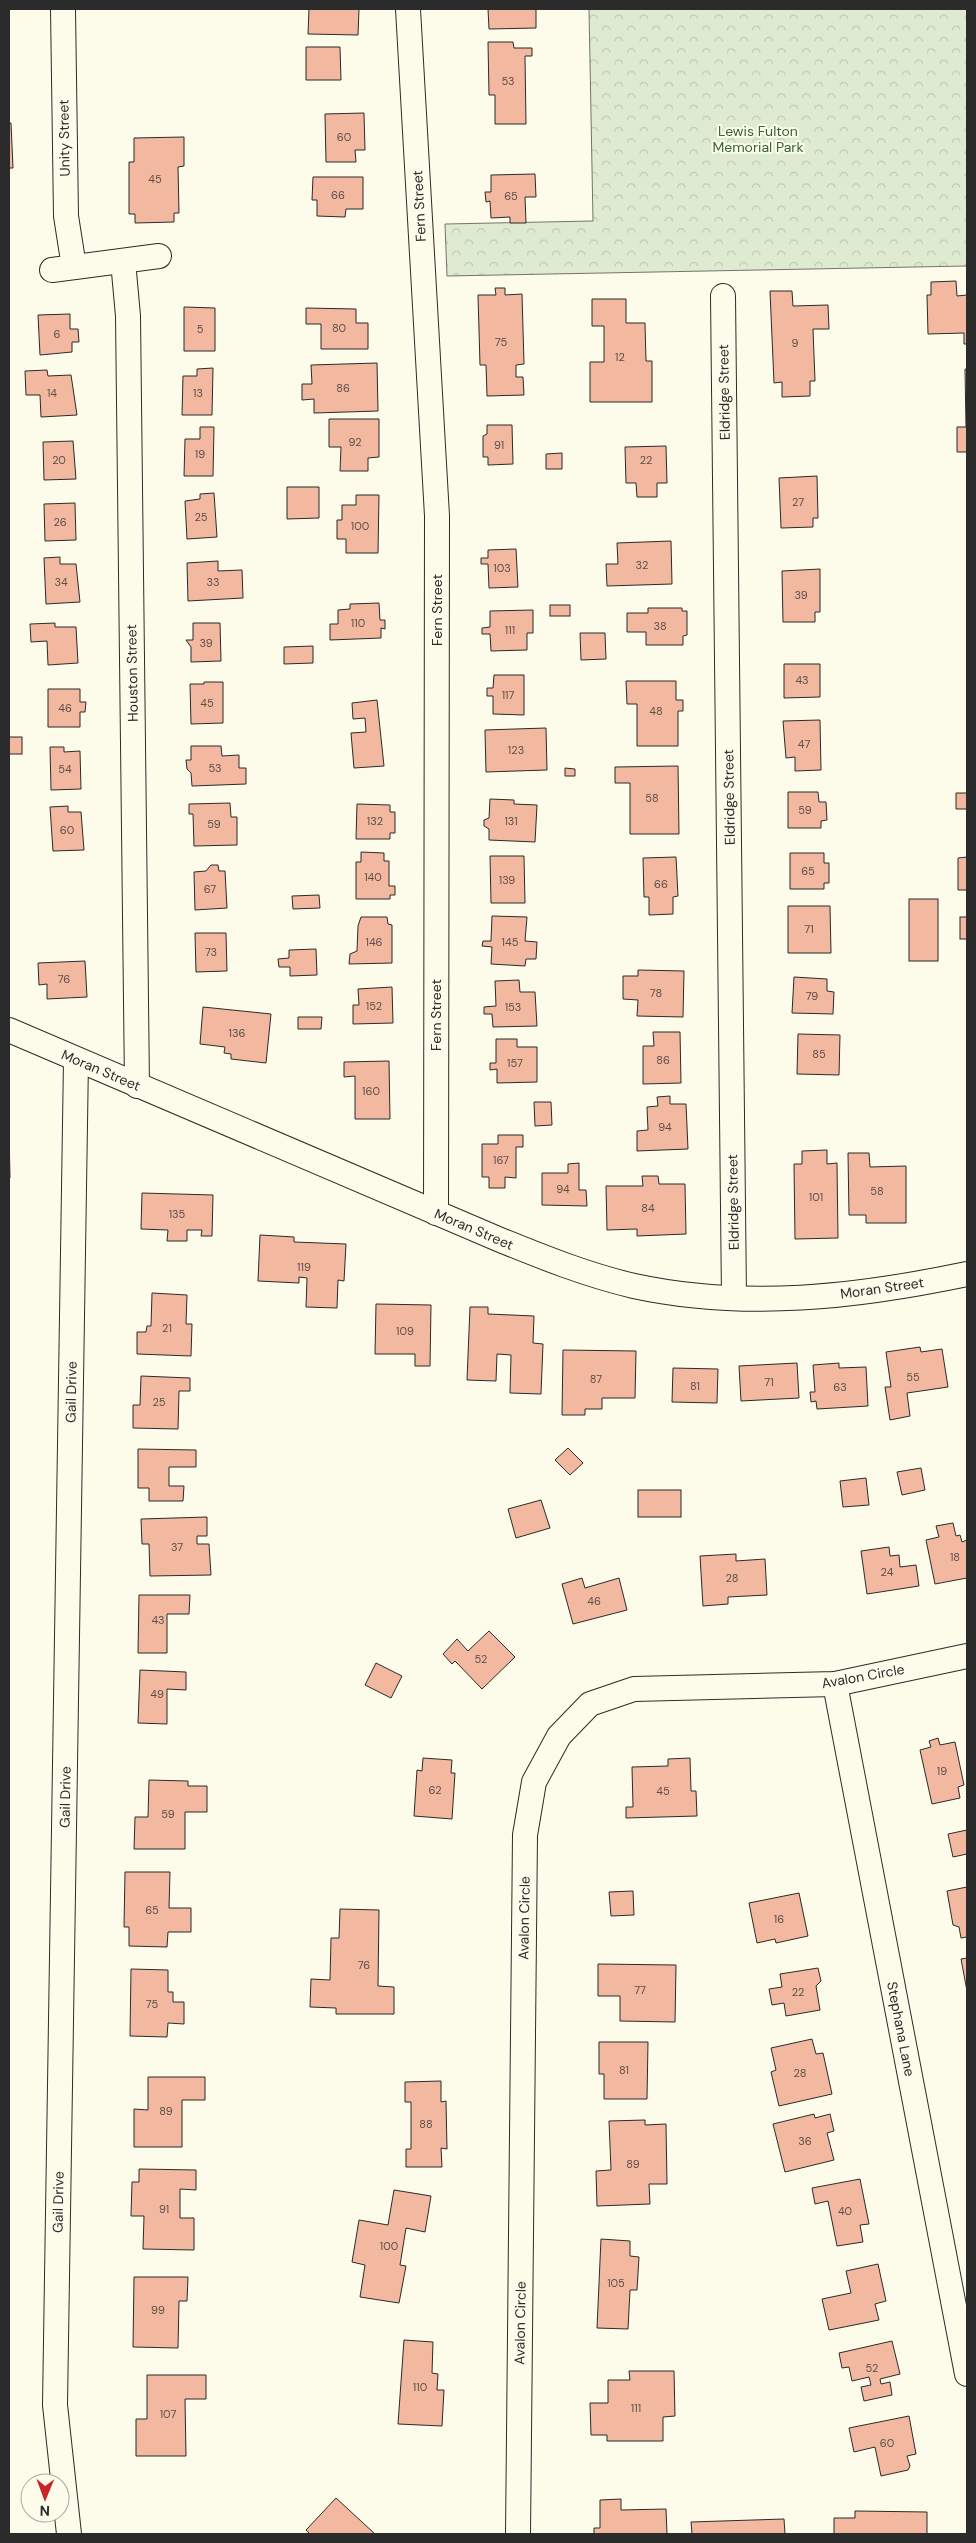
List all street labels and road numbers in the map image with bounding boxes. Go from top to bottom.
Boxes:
street label: Unity Street [54,99,74,177]
street label: Fern Street [408,170,430,242]
street label: Eldridge Street [714,344,734,440]
street label: Fern Street [428,574,446,646]
street label: Houston Street [122,624,142,722]
street label: Eldridge Street [719,749,739,845]
street label: Fern Street [427,979,445,1051]
street label: Moran Street [59,1045,143,1095]
street label: Eldridge Street [723,1154,743,1250]
street label: Moran Street [432,1204,516,1254]
street label: Moran Street [839,1273,925,1303]
street label: Gail Drive [61,1361,81,1423]
street label: Avalon Circle [820,1660,906,1692]
street label: Gail Drive [55,1766,75,1828]
street label: Avalon Circle [514,1876,534,1960]
street label: Stephana Lane [883,1980,919,2078]
street label: Gail Drive [48,2171,68,2233]
street label: Avalon Circle [510,2281,530,2365]

